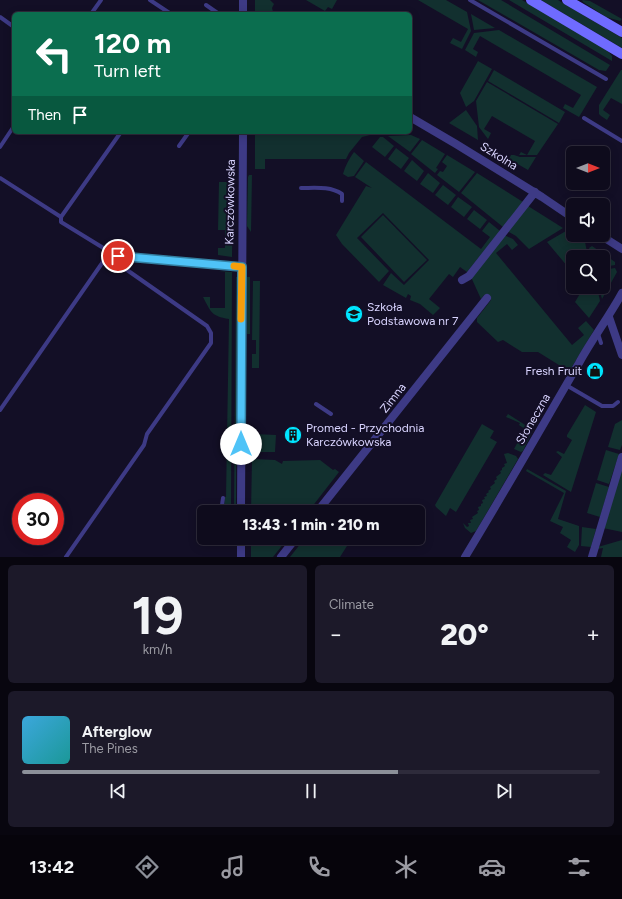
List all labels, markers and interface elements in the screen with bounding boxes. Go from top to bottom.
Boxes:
text: 120 m [94,26,171,60]
icon: left [28,28,80,80]
text: Turn left [94,60,161,82]
icon: arrive [69,104,91,126]
text: Then [28,106,61,124]
street label: Szkolna [478,139,520,173]
north arrow [566,146,610,190]
map controls [566,146,610,294]
street label: Karczówkowska [222,159,238,245]
button: sound [566,198,610,242]
pin [101,239,135,273]
icon: arrive [107,245,129,267]
button: search [566,250,610,294]
place label: Szkoła Podstawowa nr 7 [367,300,459,328]
school or university icon: Szkoła Podstawowa nr 7 [344,304,364,324]
shop icon: Fresh Fruit [585,361,605,381]
place label: Fresh Fruit [525,364,582,378]
street label: Zimna [377,380,409,416]
street label: Słoneczna [513,391,553,447]
place label: Promed - Przychodnia Karczówkowska [306,421,424,449]
position arrow [220,423,262,465]
building icon: Promed - Przychodnia Karczówkowska [283,425,303,445]
speed limit sign: 30 [12,493,64,545]
text: 13:43 · 1 min · 210 m [242,516,380,534]
text: 19 [131,585,184,647]
text: Climate [329,597,374,612]
text: 20° [440,616,489,653]
text: − [329,621,343,648]
text: + [586,621,600,648]
text: km/h [143,642,172,657]
text: Afterglow [82,723,152,741]
text: The Pines [82,741,138,756]
icon: previous [107,780,129,802]
icon: pause [300,780,322,802]
icon: next [493,780,515,802]
icon: directions [133,853,161,881]
icon: music [219,853,247,881]
icon: phone [305,853,333,881]
icon: climate [392,853,420,881]
icon: car [478,853,506,881]
icon: filters [565,853,593,881]
text: 13:42 [29,856,74,878]

